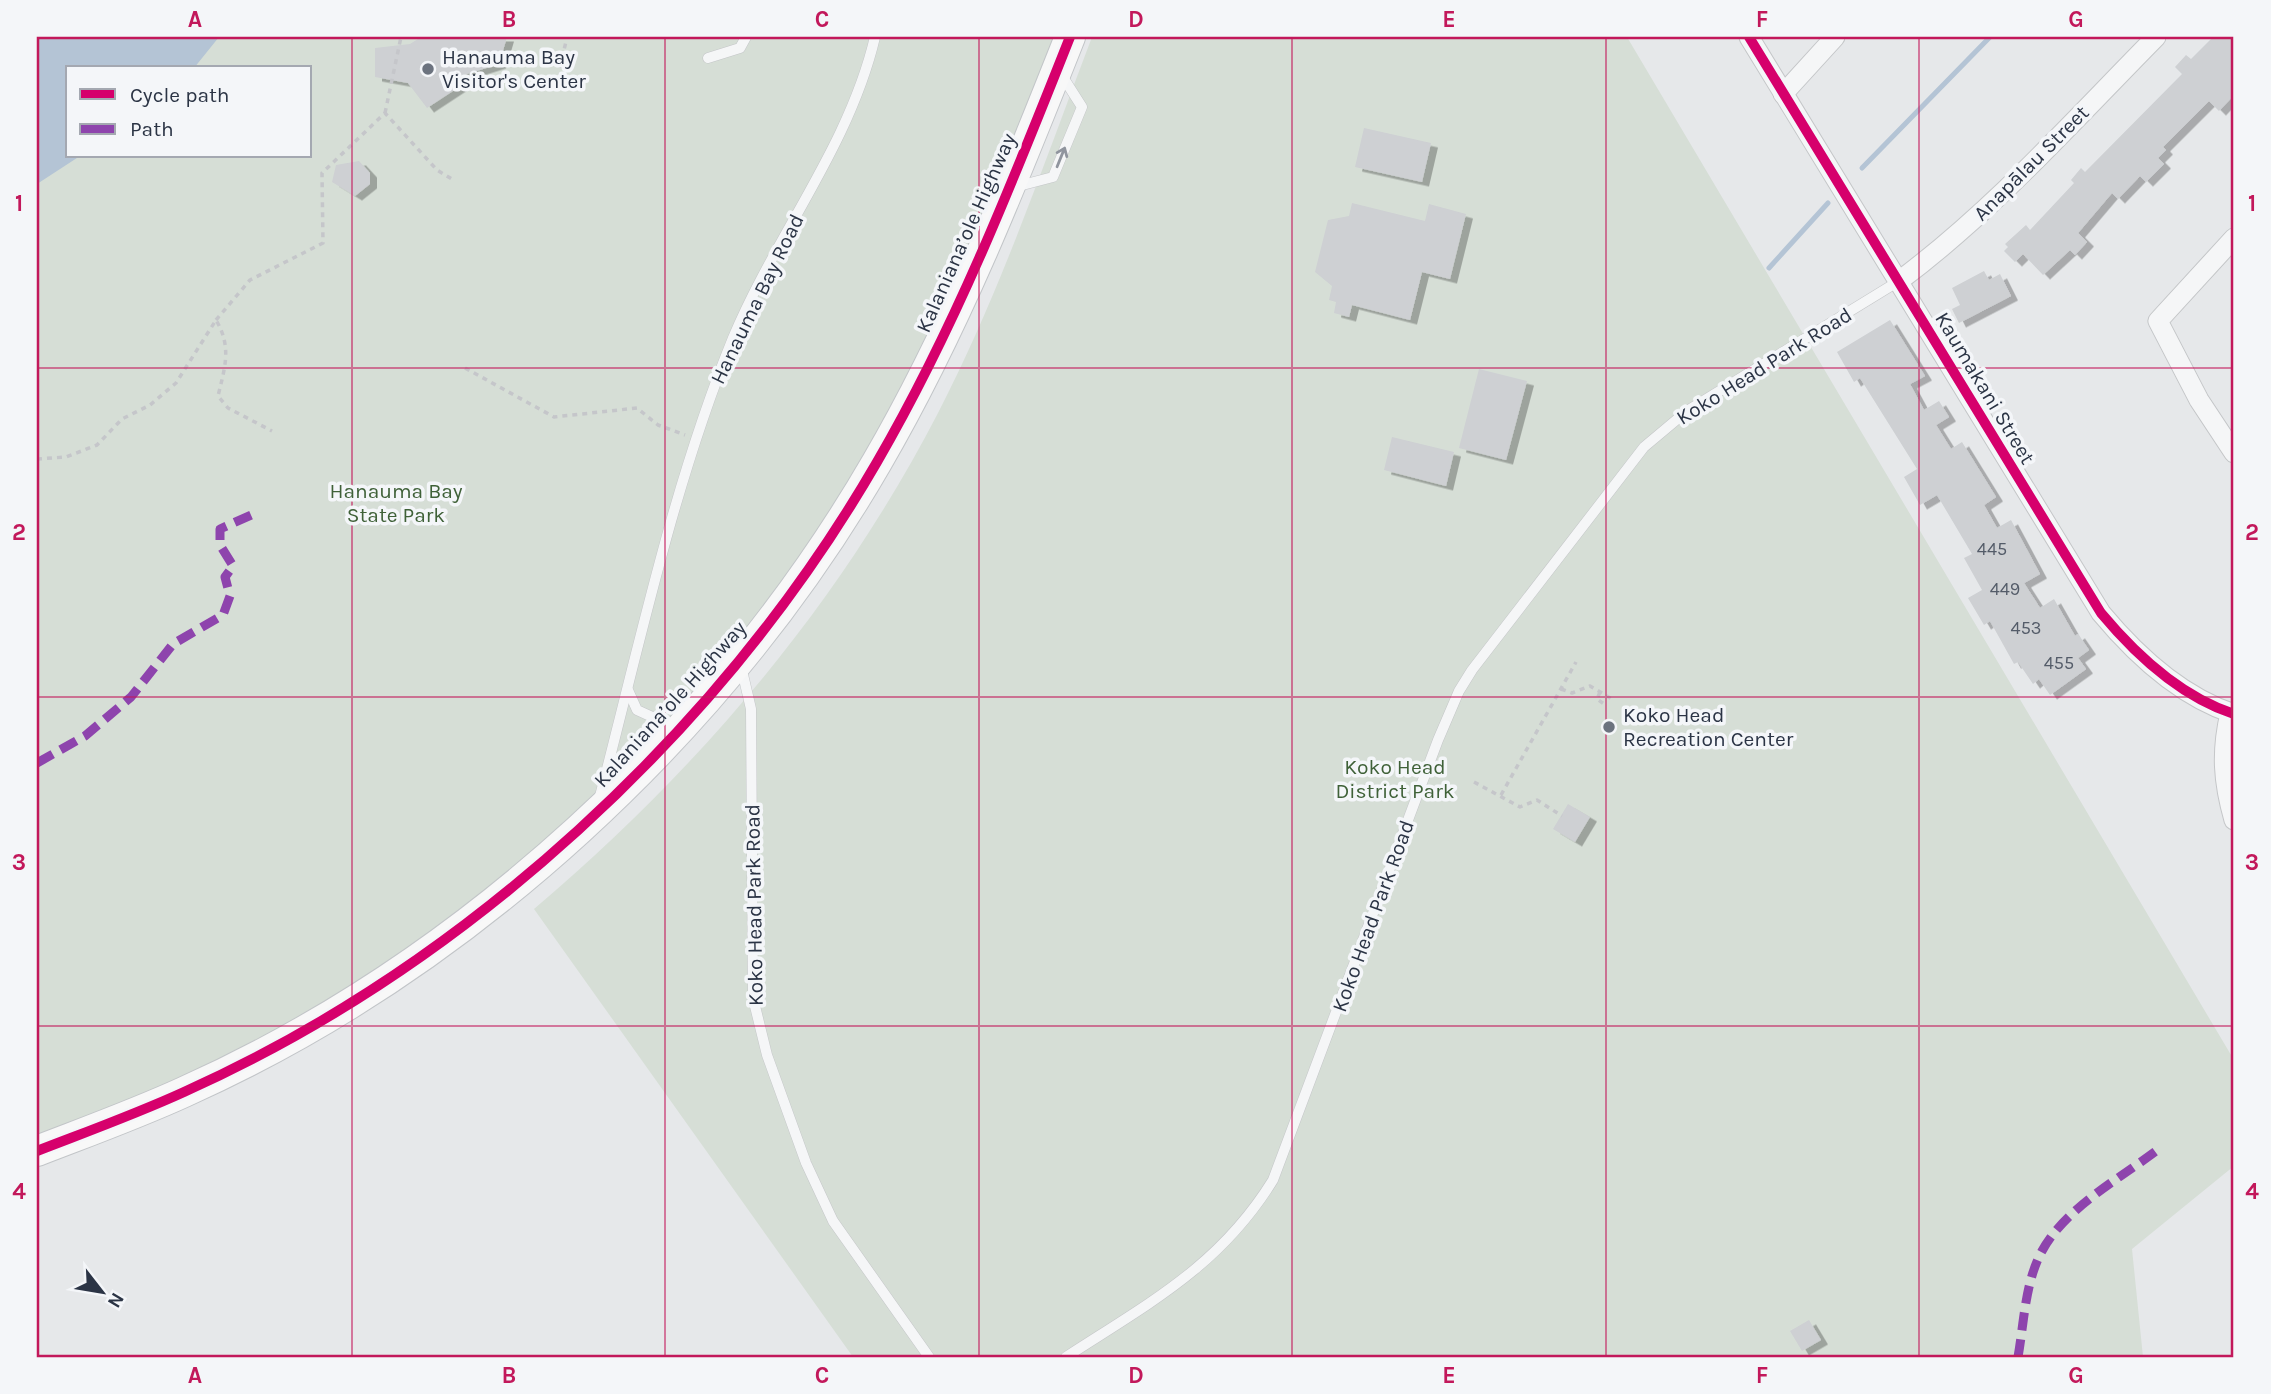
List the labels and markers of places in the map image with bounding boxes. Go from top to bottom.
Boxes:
place label: Hanauma Bay Visitor's Center [442,45,586,93]
marker: Hanauma Bay Visitor's Center [420,61,436,77]
place label: Koko Head Recreation Center [1623,703,1794,751]
marker: Koko Head Recreation Center [1601,719,1617,735]

